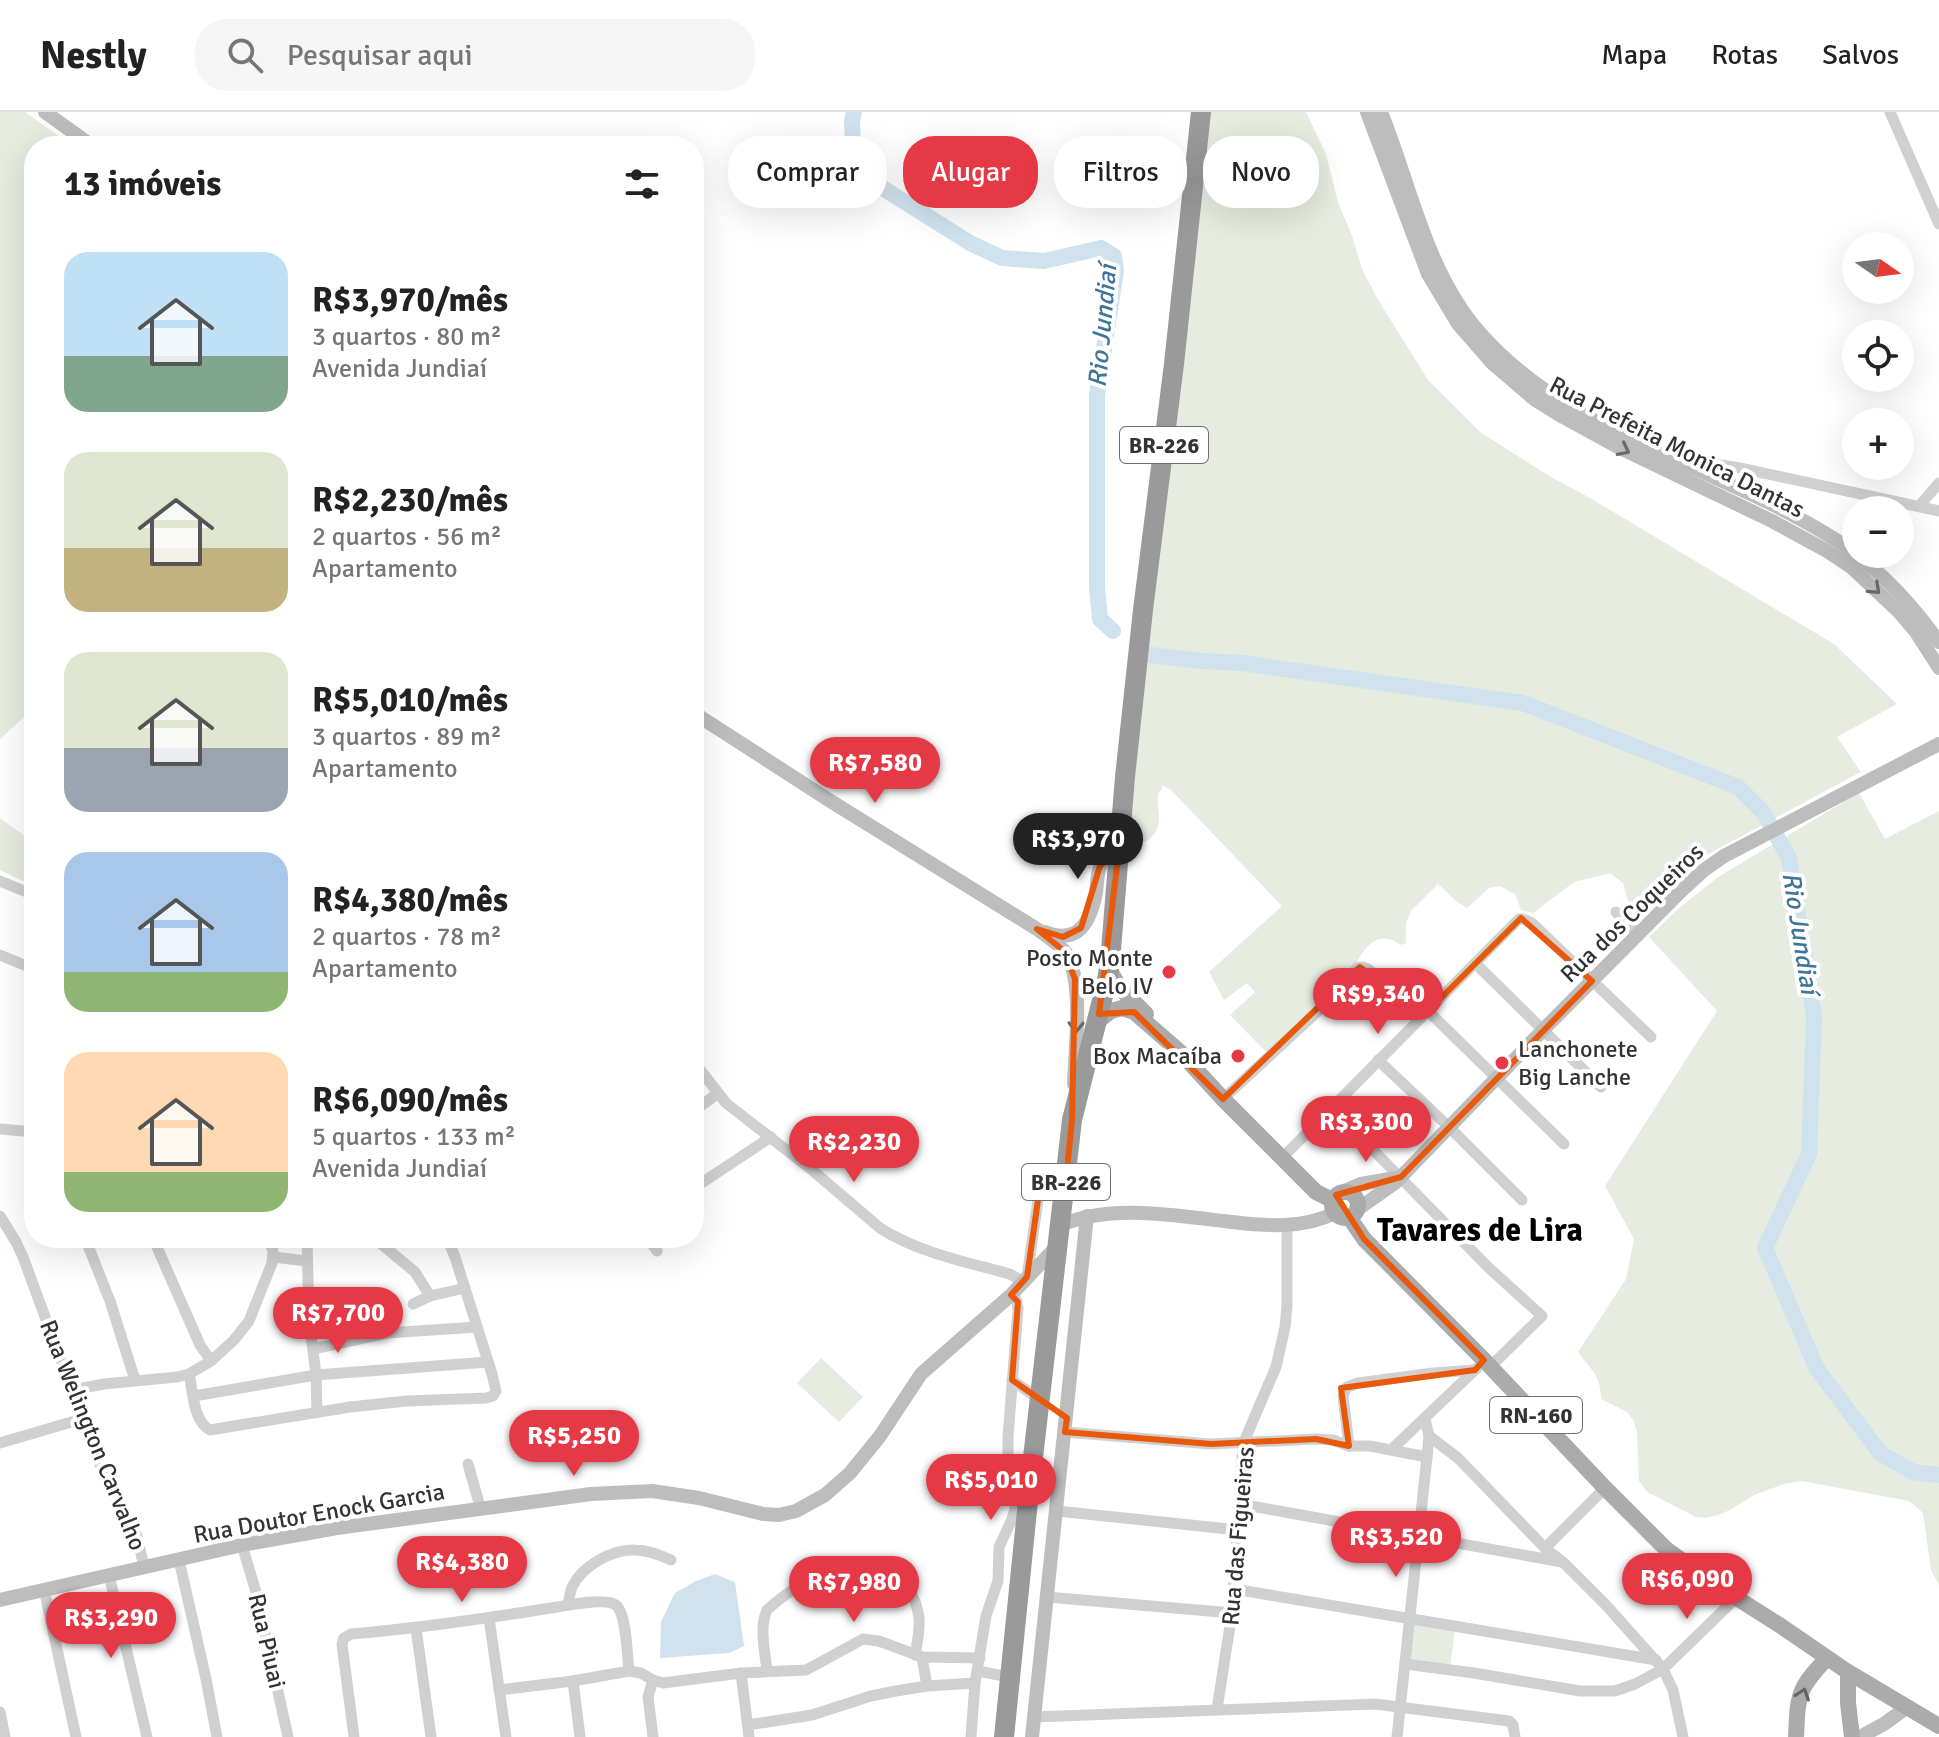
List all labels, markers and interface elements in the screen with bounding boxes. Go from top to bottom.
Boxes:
search box [195,19,755,91]
text: Nestly [40,32,147,79]
icon: search [223,33,267,77]
text: Pesquisar aqui [287,37,473,74]
text: Mapa [1601,38,1667,72]
text: Rotas [1711,38,1778,72]
text: Salvos [1822,38,1899,72]
chip: Comprar [728,136,887,208]
chip: Alugar [903,136,1038,208]
chip: Filtros [1054,136,1187,208]
chip: Novo [1203,136,1319,208]
icon: filters [620,162,664,206]
text: 13 imóveis [64,163,221,205]
north arrow [1842,232,1914,304]
map controls [1842,232,1914,568]
water label: Rio Jundiaí [1082,258,1125,389]
text: R$3,970/mês [312,279,508,321]
icon: home [128,284,224,380]
button: locate [1842,320,1914,392]
text: 3 quartos · 80 m² [312,321,502,353]
text: Avenida Jundiaí [312,353,487,385]
street label: Rua Prefeita Monica Dantas [1545,370,1809,524]
button: + [1842,408,1914,480]
road number: BR-226 [1120,427,1208,463]
one-way arrow [1616,440,1631,455]
text: R$2,230/mês [312,479,508,521]
icon: home [128,484,224,580]
button: − [1842,496,1914,568]
text: 2 quartos · 56 m² [312,521,502,553]
text: Apartamento [312,553,458,585]
one-way arrow [1865,580,1880,594]
text: R$5,010/mês [312,679,508,721]
icon: home [128,684,224,780]
text: 3 quartos · 89 m² [312,721,502,753]
pin: R$7,580 [801,737,949,805]
text: R$7,580 [828,747,922,779]
text: Apartamento [312,753,458,785]
pin: R$3,970 [1004,813,1152,881]
text: R$3,970 [1031,823,1125,855]
street label: Rua dos Coqueiros [1554,837,1710,989]
water label: Rio Jundiaí [1775,870,1826,1001]
text: R$4,380/mês [312,879,508,921]
icon: home [128,884,224,980]
text: 2 quartos · 78 m² [312,921,502,953]
place label: Posto Monte Belo IV [1026,943,1153,1001]
text: Apartamento [312,953,458,985]
marker: Posto Monte Belo IV [1160,963,1178,981]
pin: R$9,340 [1304,968,1452,1036]
text: R$9,340 [1331,978,1425,1010]
one-way arrow [1067,1021,1085,1034]
place label: Lanchonete Big Lanche [1518,1034,1638,1092]
place label: Box Macaíba [1093,1041,1222,1071]
marker: Box Macaíba [1229,1047,1247,1065]
marker: Lanchonete Big Lanche [1493,1054,1511,1072]
text: R$6,090/mês [312,1079,508,1121]
icon: home [128,1084,224,1180]
pin: R$3,300 [1292,1096,1440,1164]
text: R$3,300 [1319,1106,1413,1138]
pin: R$2,230 [780,1116,928,1184]
text: 5 quartos · 133 m² [312,1121,516,1153]
text: R$2,230 [807,1126,901,1158]
text: Avenida Jundiaí [312,1153,487,1185]
road number: BR-226 [1022,1164,1110,1200]
district label: Tavares de Lira [1377,1211,1583,1250]
pin: R$7,700 [264,1287,412,1355]
text: R$7,700 [291,1297,385,1329]
street label: Rua Welington Carvalho [33,1315,153,1555]
road number: RN-160 [1490,1397,1582,1433]
pin: R$5,250 [500,1410,648,1478]
text: R$5,250 [527,1420,621,1452]
street label: Rua das Figueiras [1215,1445,1261,1627]
pin: R$5,010 [917,1454,1065,1522]
text: R$5,010 [944,1464,1038,1496]
street label: Rua Doutor Enock Garcia [191,1476,447,1550]
pin: R$3,520 [1322,1511,1470,1579]
text: R$3,520 [1349,1521,1443,1553]
pin: R$4,380 [388,1536,536,1604]
text: R$4,380 [415,1546,509,1578]
pin: R$6,090 [1613,1553,1761,1621]
pin: R$7,980 [780,1556,928,1624]
text: R$6,090 [1640,1563,1734,1595]
text: R$7,980 [807,1566,901,1598]
street label: Rua Piuai [242,1591,292,1691]
pin: R$3,290 [37,1592,185,1660]
text: R$3,290 [64,1602,158,1634]
one-way arrow [1793,1688,1809,1702]

